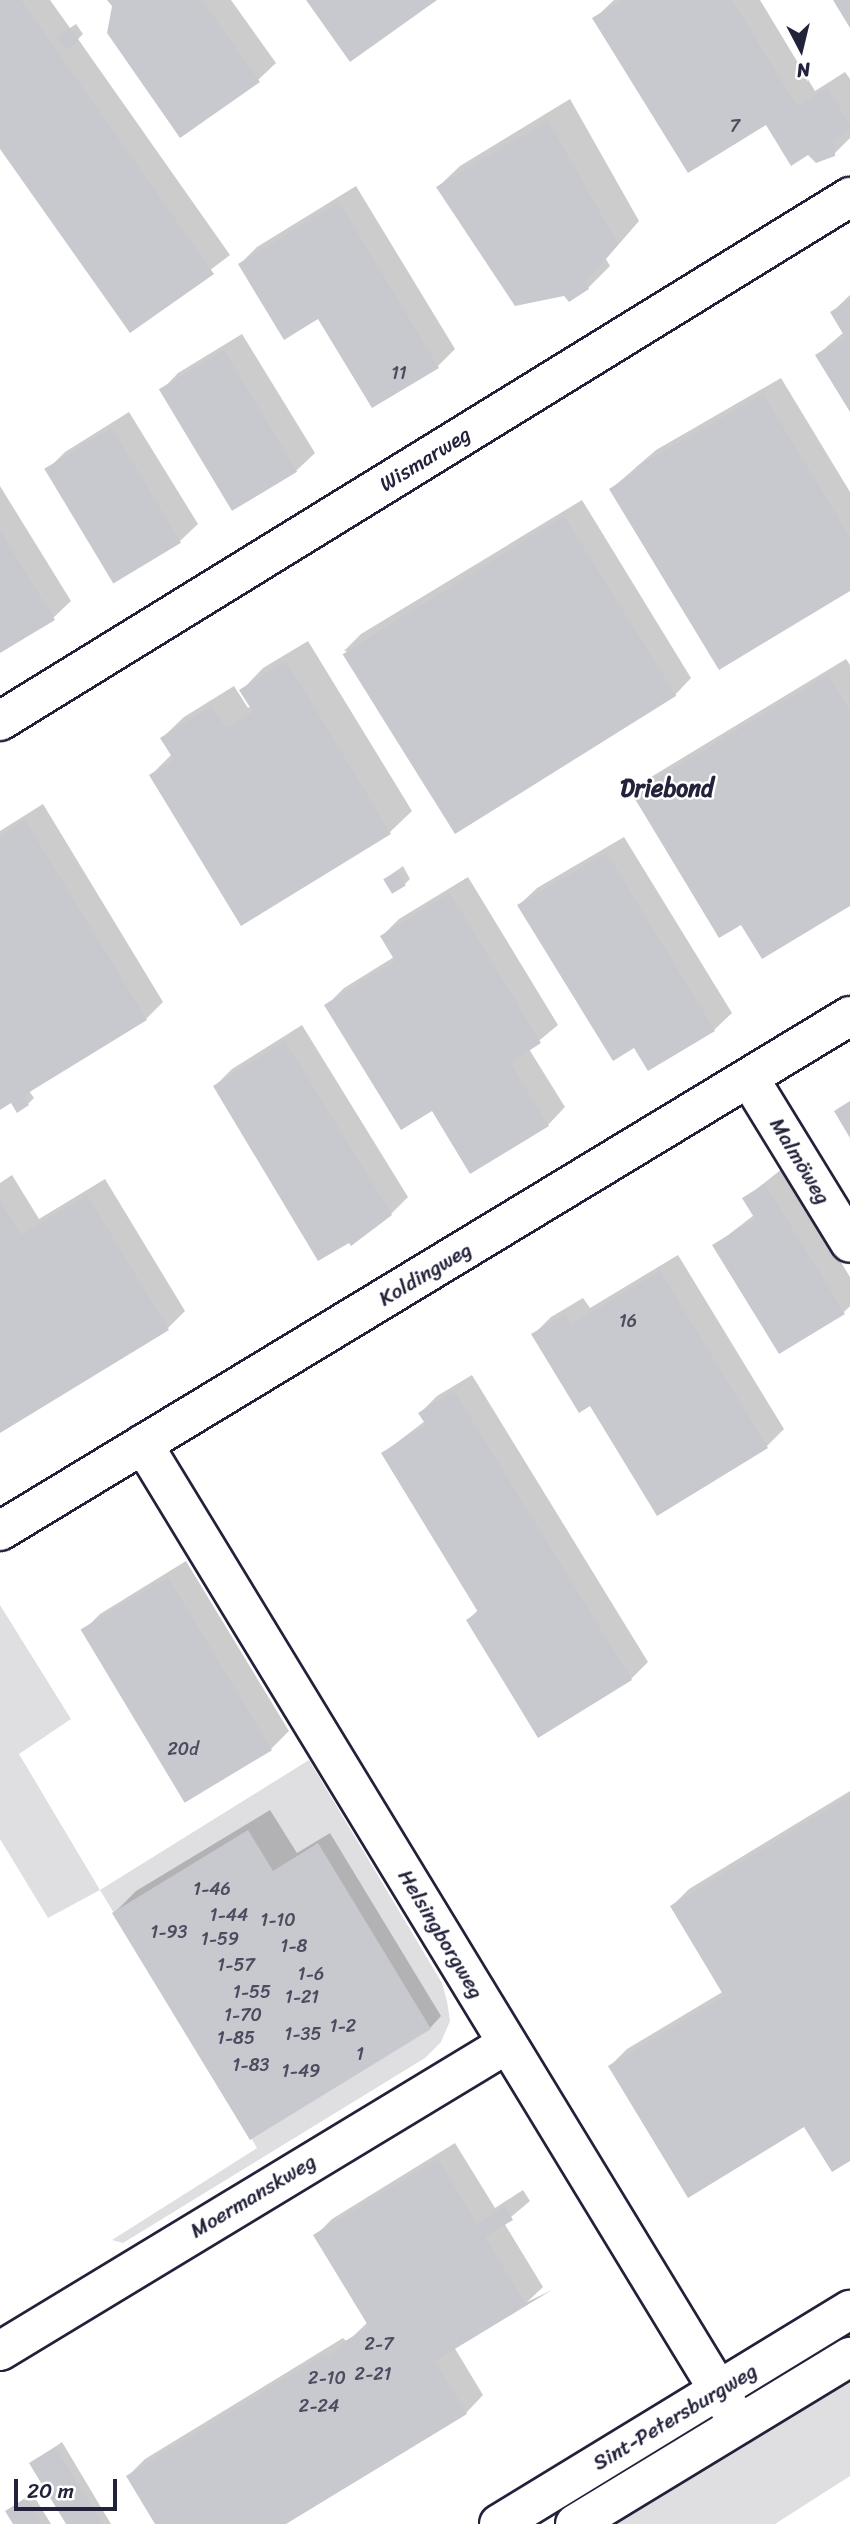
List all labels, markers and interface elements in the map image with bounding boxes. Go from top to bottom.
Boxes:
north arrow [766,14,836,84]
text: N [795,53,812,88]
house number: 7 [730,115,740,137]
house number: 11 [391,362,407,384]
street label: Wismarweg [375,421,475,497]
district label: Driebond [620,775,714,803]
street label: Malmöweg [764,1113,836,1209]
street label: Koldingweg [374,1237,476,1311]
house number: 16 [619,1310,637,1332]
house number: 20d [167,1738,199,1760]
street label: Helsingborgweg [393,1865,489,2003]
house number: 1-46 [193,1878,231,1900]
house number: 1-44 [210,1904,248,1926]
house number: 1-10 [260,1909,296,1931]
house number: 1-93 [150,1921,188,1943]
house number: 1-59 [201,1928,239,1950]
house number: 1-8 [281,1935,307,1957]
house number: 1-57 [217,1954,255,1976]
house number: 1-6 [298,1963,324,1985]
house number: 1-55 [233,1981,271,2003]
house number: 1-21 [285,1986,319,2008]
house number: 1-70 [224,2004,262,2026]
house number: 1-2 [330,2015,356,2037]
house number: 1-35 [285,2023,321,2045]
house number: 1-85 [217,2027,255,2049]
house number: 1 [356,2043,364,2065]
house number: 1-83 [233,2054,269,2076]
house number: 1-49 [282,2060,320,2082]
street label: Moermanskweg [186,2149,320,2243]
house number: 2-7 [364,2333,394,2355]
street label: Sint-Petersburgweg [588,2358,762,2476]
house number: 2-21 [355,2363,391,2385]
house number: 2-10 [308,2367,346,2389]
house number: 2-24 [299,2395,339,2417]
scale bar [18,2464,121,2508]
text: 20 m [27,2472,74,2510]

